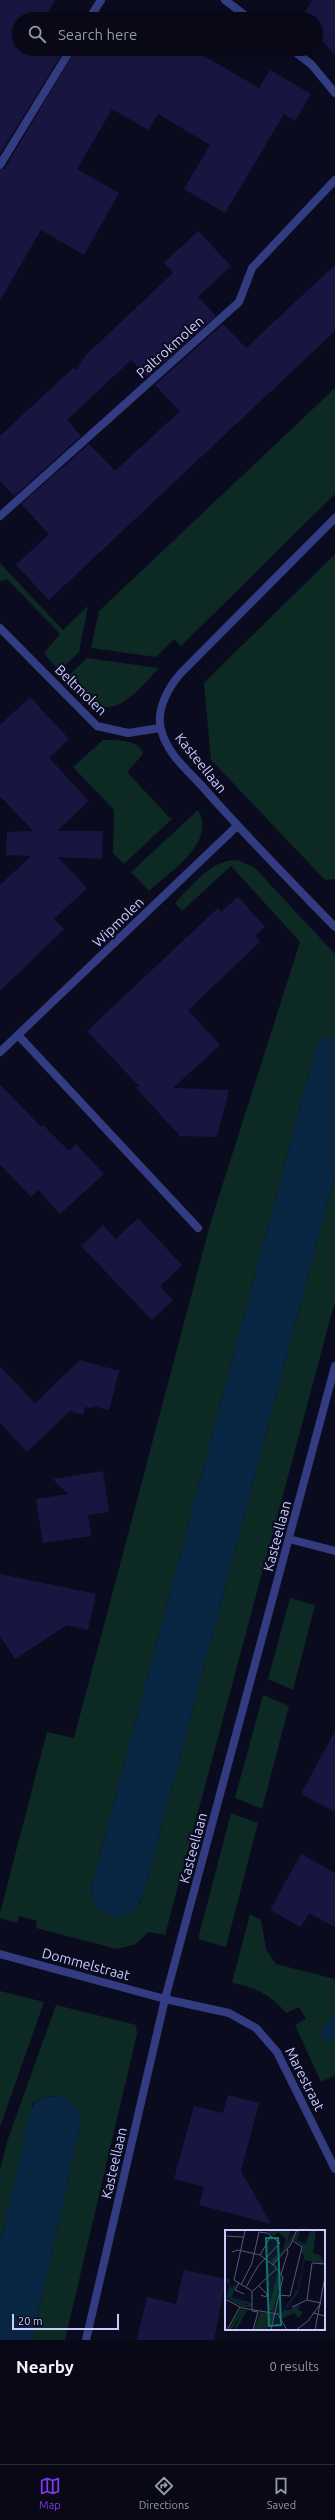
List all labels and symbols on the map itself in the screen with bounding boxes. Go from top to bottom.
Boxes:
street label: Paltrokmolen [133,313,207,381]
street label: Beltmolen [52,662,110,718]
street label: Kasteellaan [172,730,230,796]
street label: Wipmolen [89,894,147,950]
street label: Kasteellaan [260,1499,294,1573]
street label: Kasteellaan [176,1811,210,1885]
street label: Dommelstraat [40,1945,132,1984]
street label: Marestraat [282,2045,328,2114]
street label: Kasteellaan [98,2126,130,2200]
inset map [225,2230,325,2330]
scale bar [12,2312,119,2331]

